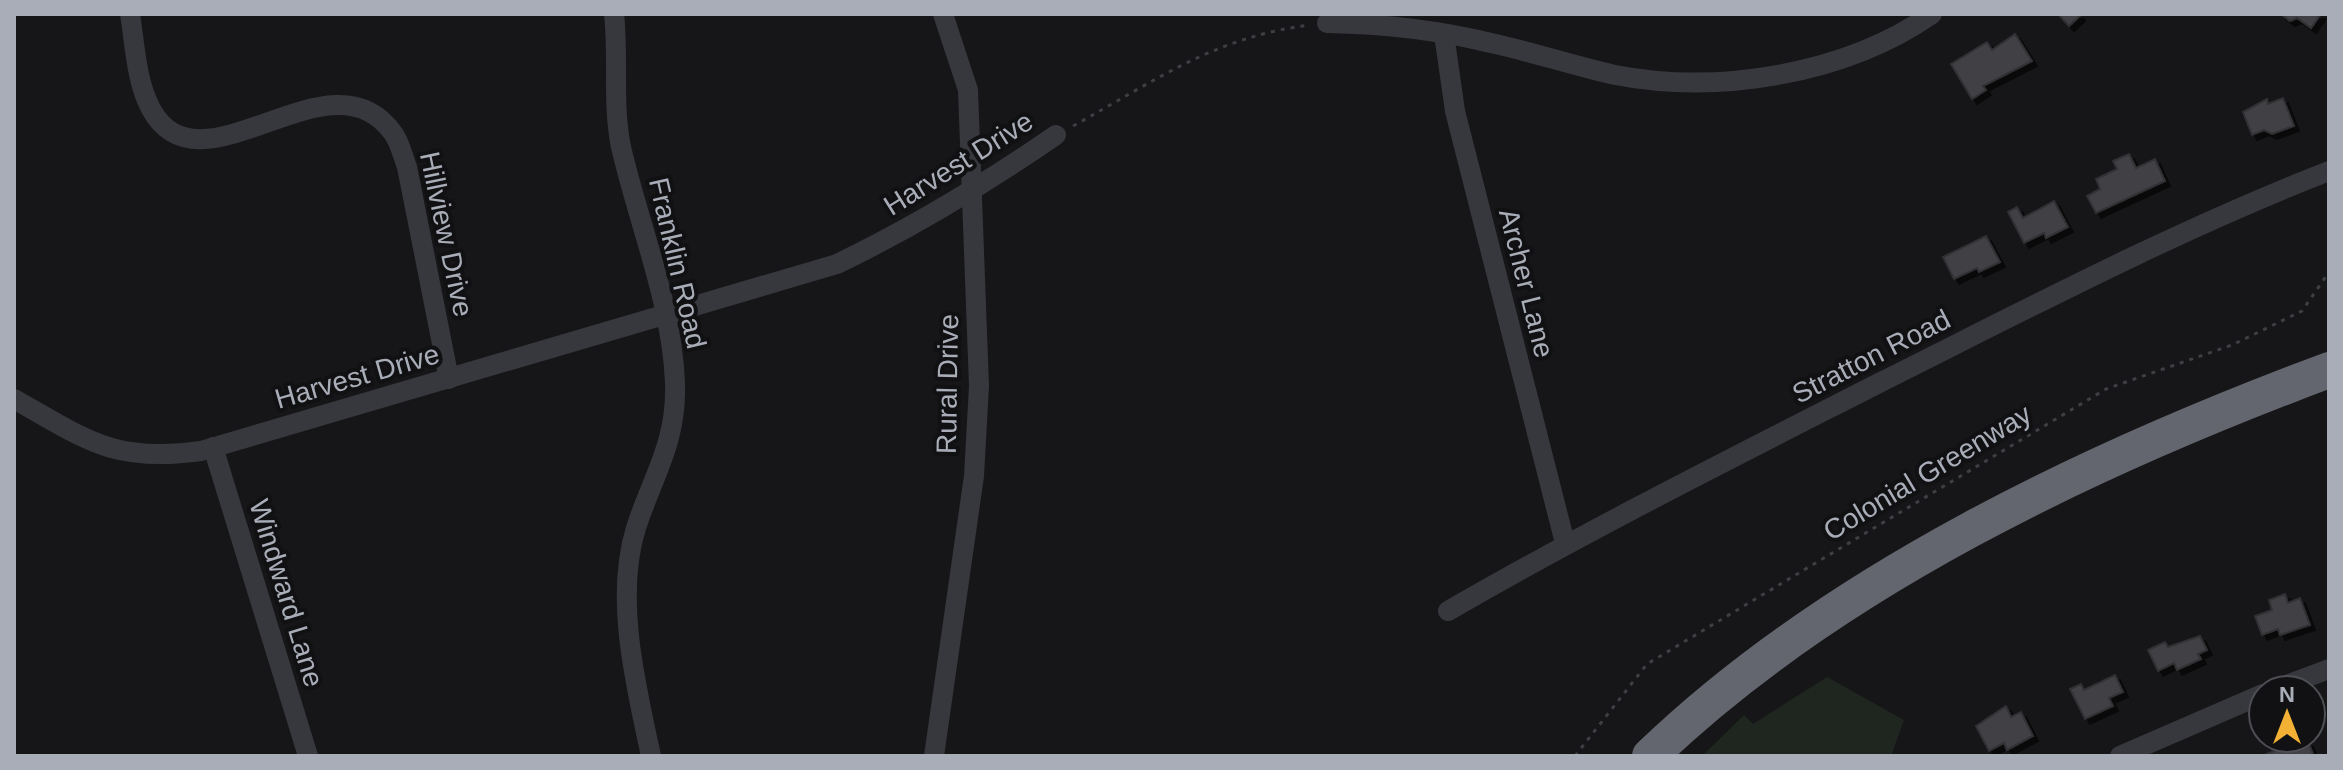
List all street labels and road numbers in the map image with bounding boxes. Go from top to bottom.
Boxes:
street label: Harvest Drive [878,105,1038,222]
street label: Hillview Drive [414,149,479,319]
street label: Franklin Road [643,175,712,352]
street label: Archer Lane [1493,205,1560,361]
street label: Stratton Road [1787,303,1955,409]
street label: Rural Drive [931,314,964,454]
street label: Harvest Drive [271,338,443,415]
street label: Colonial Greenway [1818,398,2037,547]
street label: Windward Lane [243,496,330,691]

